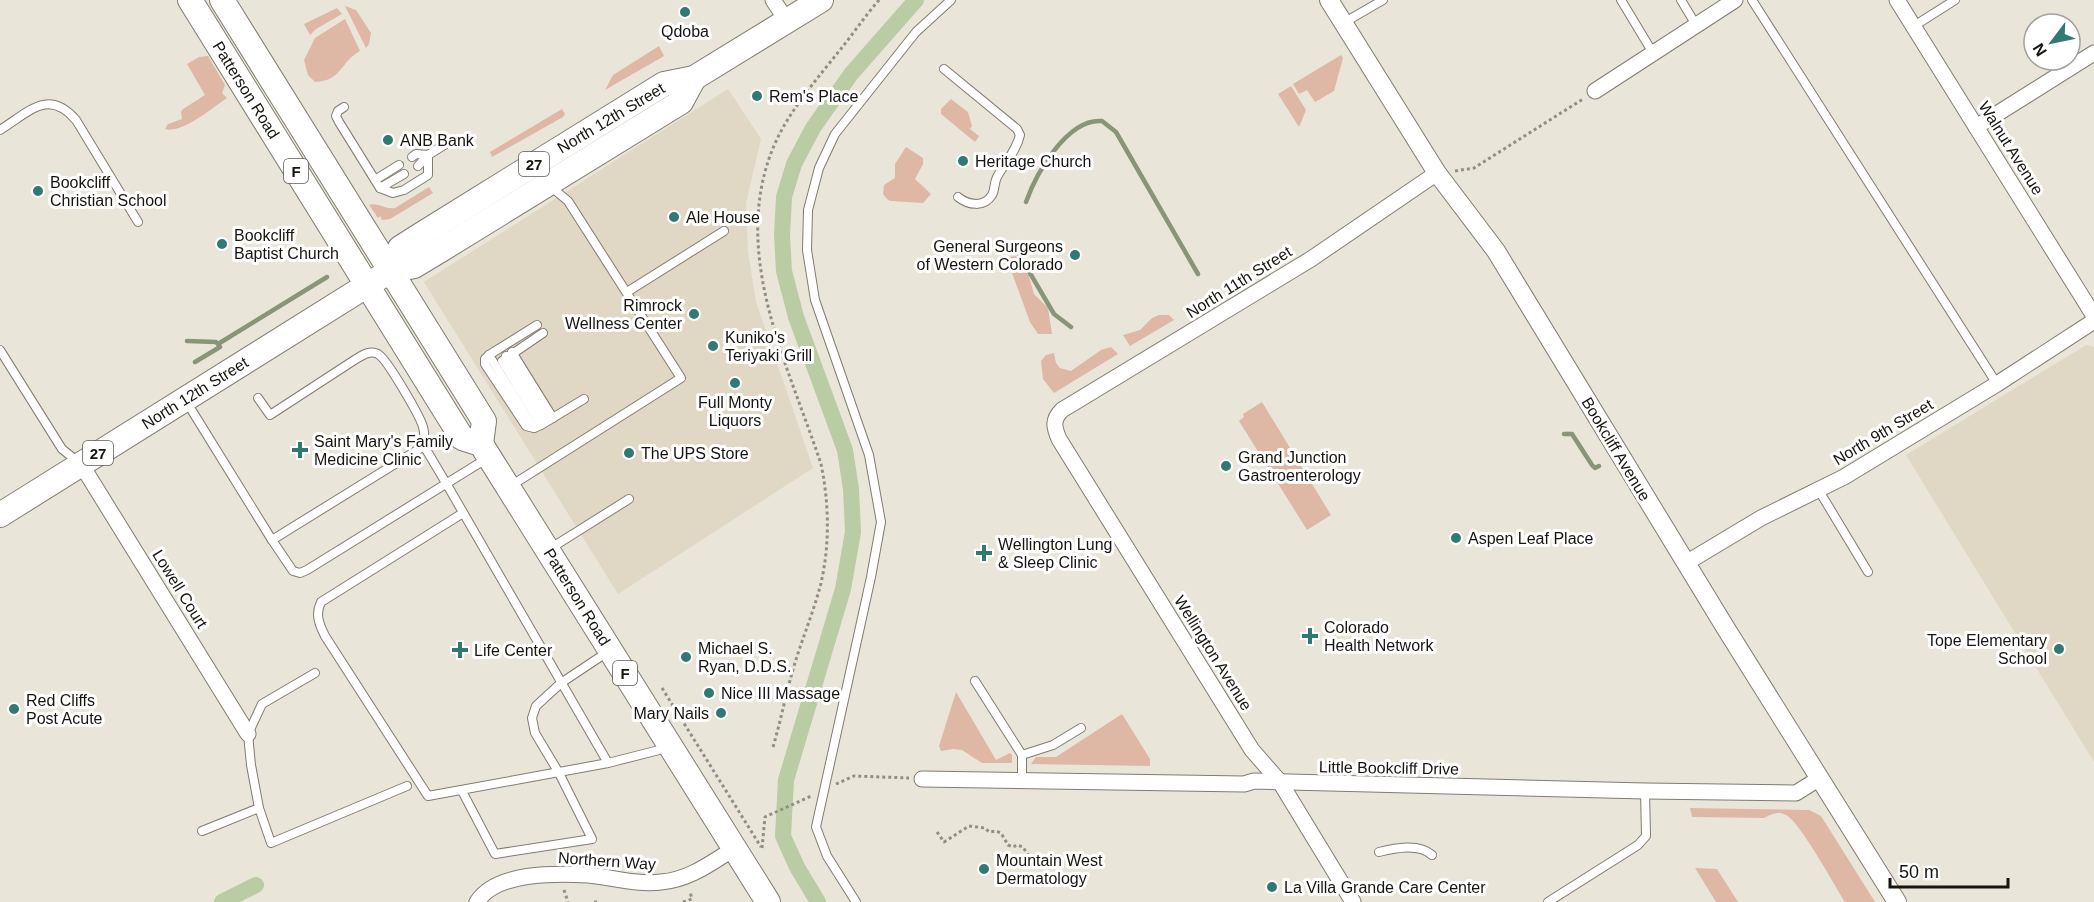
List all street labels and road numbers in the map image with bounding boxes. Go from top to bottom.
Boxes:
street label: Patterson Road [209,38,283,142]
street label: North 12th Street [554,79,668,157]
street label: Walnut Avenue [1976,98,2047,198]
road number: 27 [519,152,549,176]
road number: F [284,159,308,183]
street label: North 11th Street [1183,243,1295,321]
street label: North 12th Street [139,353,252,432]
street label: Bookcliff Avenue [1578,394,1654,504]
street label: North 9th Street [1830,395,1936,468]
road number: 27 [83,441,113,465]
street label: Patterson Road [540,545,614,649]
street label: Lowell Court [149,547,211,632]
street label: Wellington Avenue [1171,593,1255,714]
road number: F [613,661,637,685]
street label: Little Bookcliff Drive [1319,758,1459,778]
street label: Northern Way [557,849,657,873]

